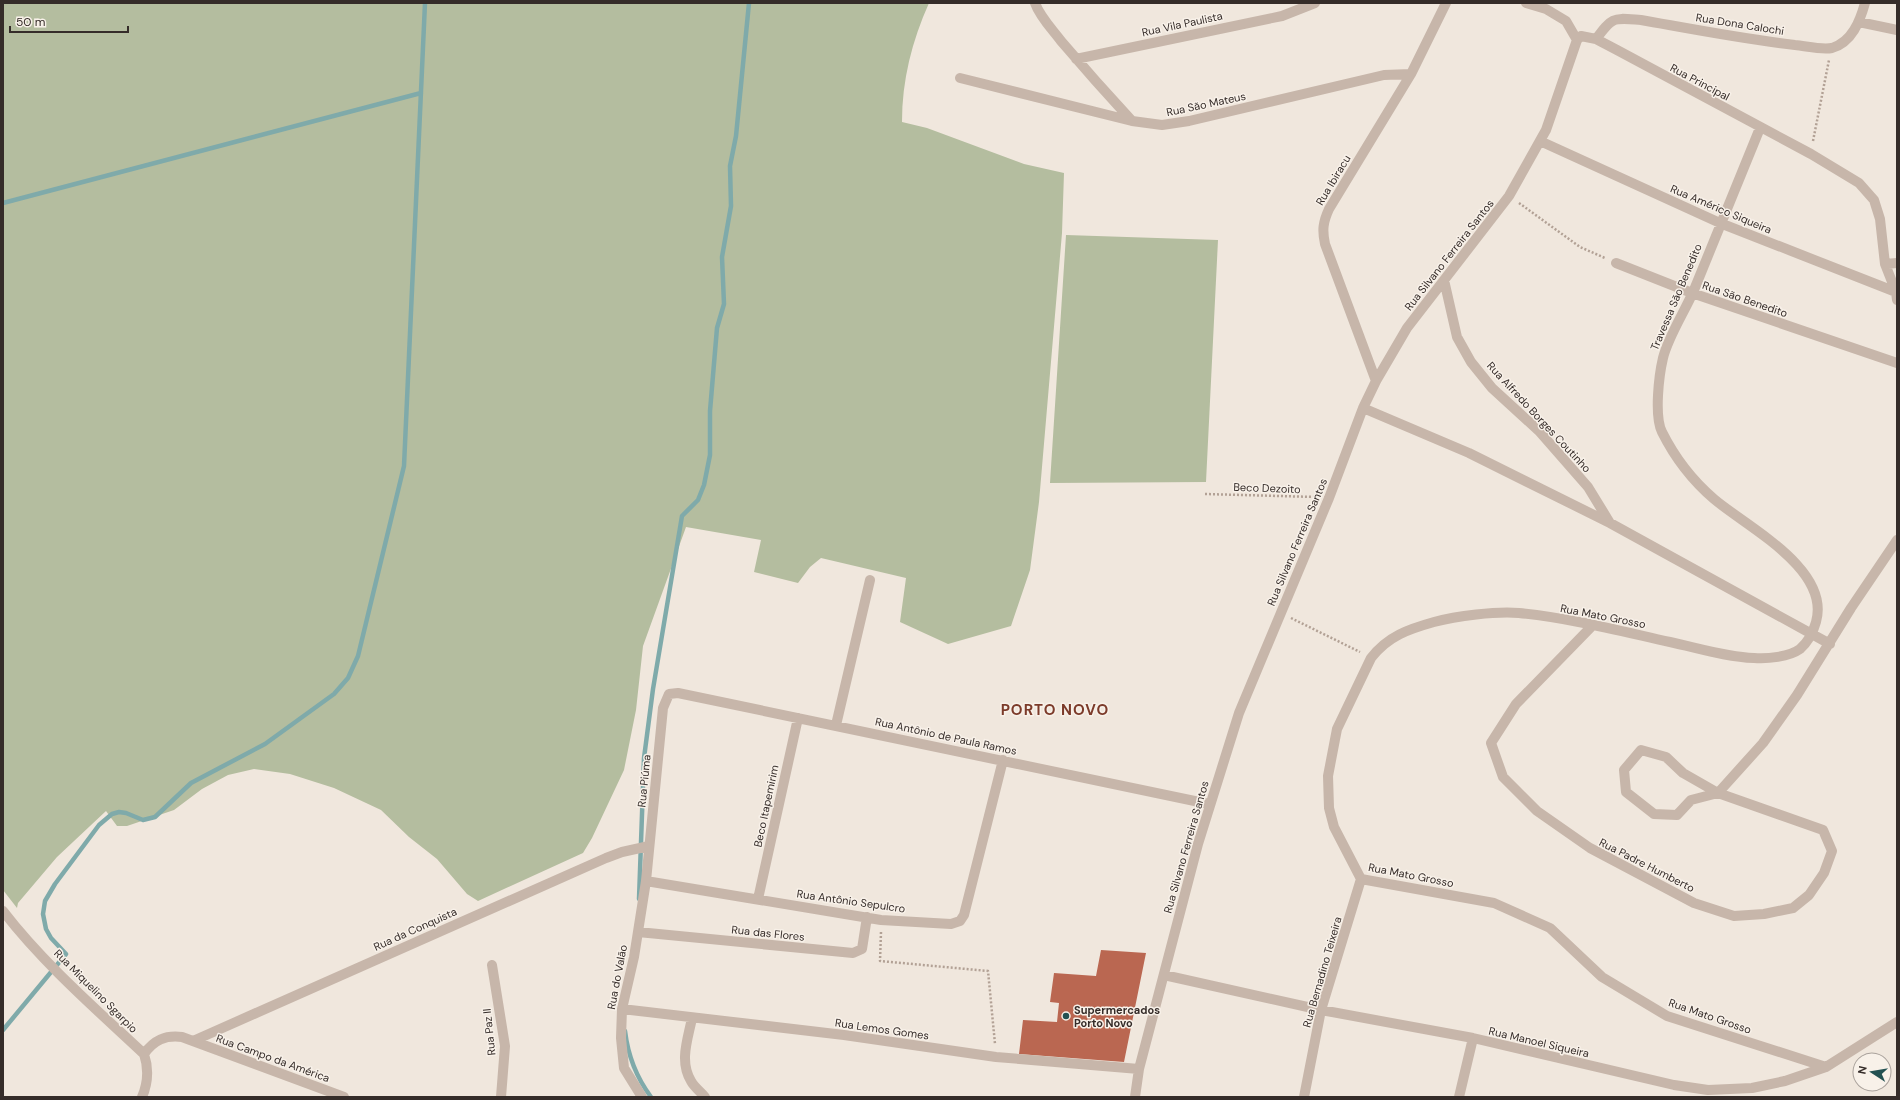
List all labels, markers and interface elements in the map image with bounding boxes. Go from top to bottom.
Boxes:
scale bar [10,8,128,34]
street label: Rua Vila Paulista [1140,9,1224,39]
street label: Rua Dona Calochi [1695,10,1785,38]
text: 50 m [16,14,45,30]
street label: Rua Principal [1668,60,1732,104]
street label: Rua São Mateus [1165,89,1247,119]
street label: Rua Ibiracu [1312,152,1354,208]
street label: Rua Américo Siqueira [1668,181,1774,237]
street label: Rua Silvano Ferreira Santos [1401,197,1497,313]
street label: Travessa São Benedito [1647,242,1705,352]
street label: Rua São Benedito [1701,278,1789,320]
street label: Rua Alfredo Borges Coutinho [1484,359,1594,475]
street label: Rua Silvano Ferreira Santos [1264,476,1330,608]
street label: Beco Dezoito [1233,480,1301,496]
street label: Rua Mato Grosso [1559,601,1647,631]
district label: PORTO NOVO [1001,700,1109,720]
street label: Rua Antônio de Paula Ramos [874,714,1018,758]
street label: Rua Piúma [634,754,654,808]
street label: Beco Itapemirim [750,763,782,848]
street label: Rua Silvano Ferreira Santos [1160,779,1212,915]
street label: Rua Padre Humberto [1597,835,1697,895]
street label: Rua Mato Grosso [1367,860,1455,890]
street label: Rua Antônio Sepulcro [796,886,906,916]
street label: Rua da Conquista [371,904,459,954]
street label: Rua Bernadino Teixeira [1299,915,1345,1029]
street label: Rua das Flores [731,922,805,944]
street label: Rua do Valão [604,943,630,1011]
street label: Rua Miquelino Sgarpio [51,946,141,1036]
street label: Rua Mato Grosso [1667,995,1753,1037]
place label: Supermercados Porto Novo [1074,1003,1160,1030]
street label: Rua Paz II [480,1008,498,1056]
marker: Supermercados Porto Novo [1061,1011,1071,1021]
street label: Rua Lemos Gomes [834,1015,930,1043]
street label: Rua Manoel Siqueira [1487,1024,1591,1060]
street label: Rua Campo da América [214,1031,332,1085]
north arrow [1852,1052,1892,1092]
text: N [1855,1065,1870,1075]

